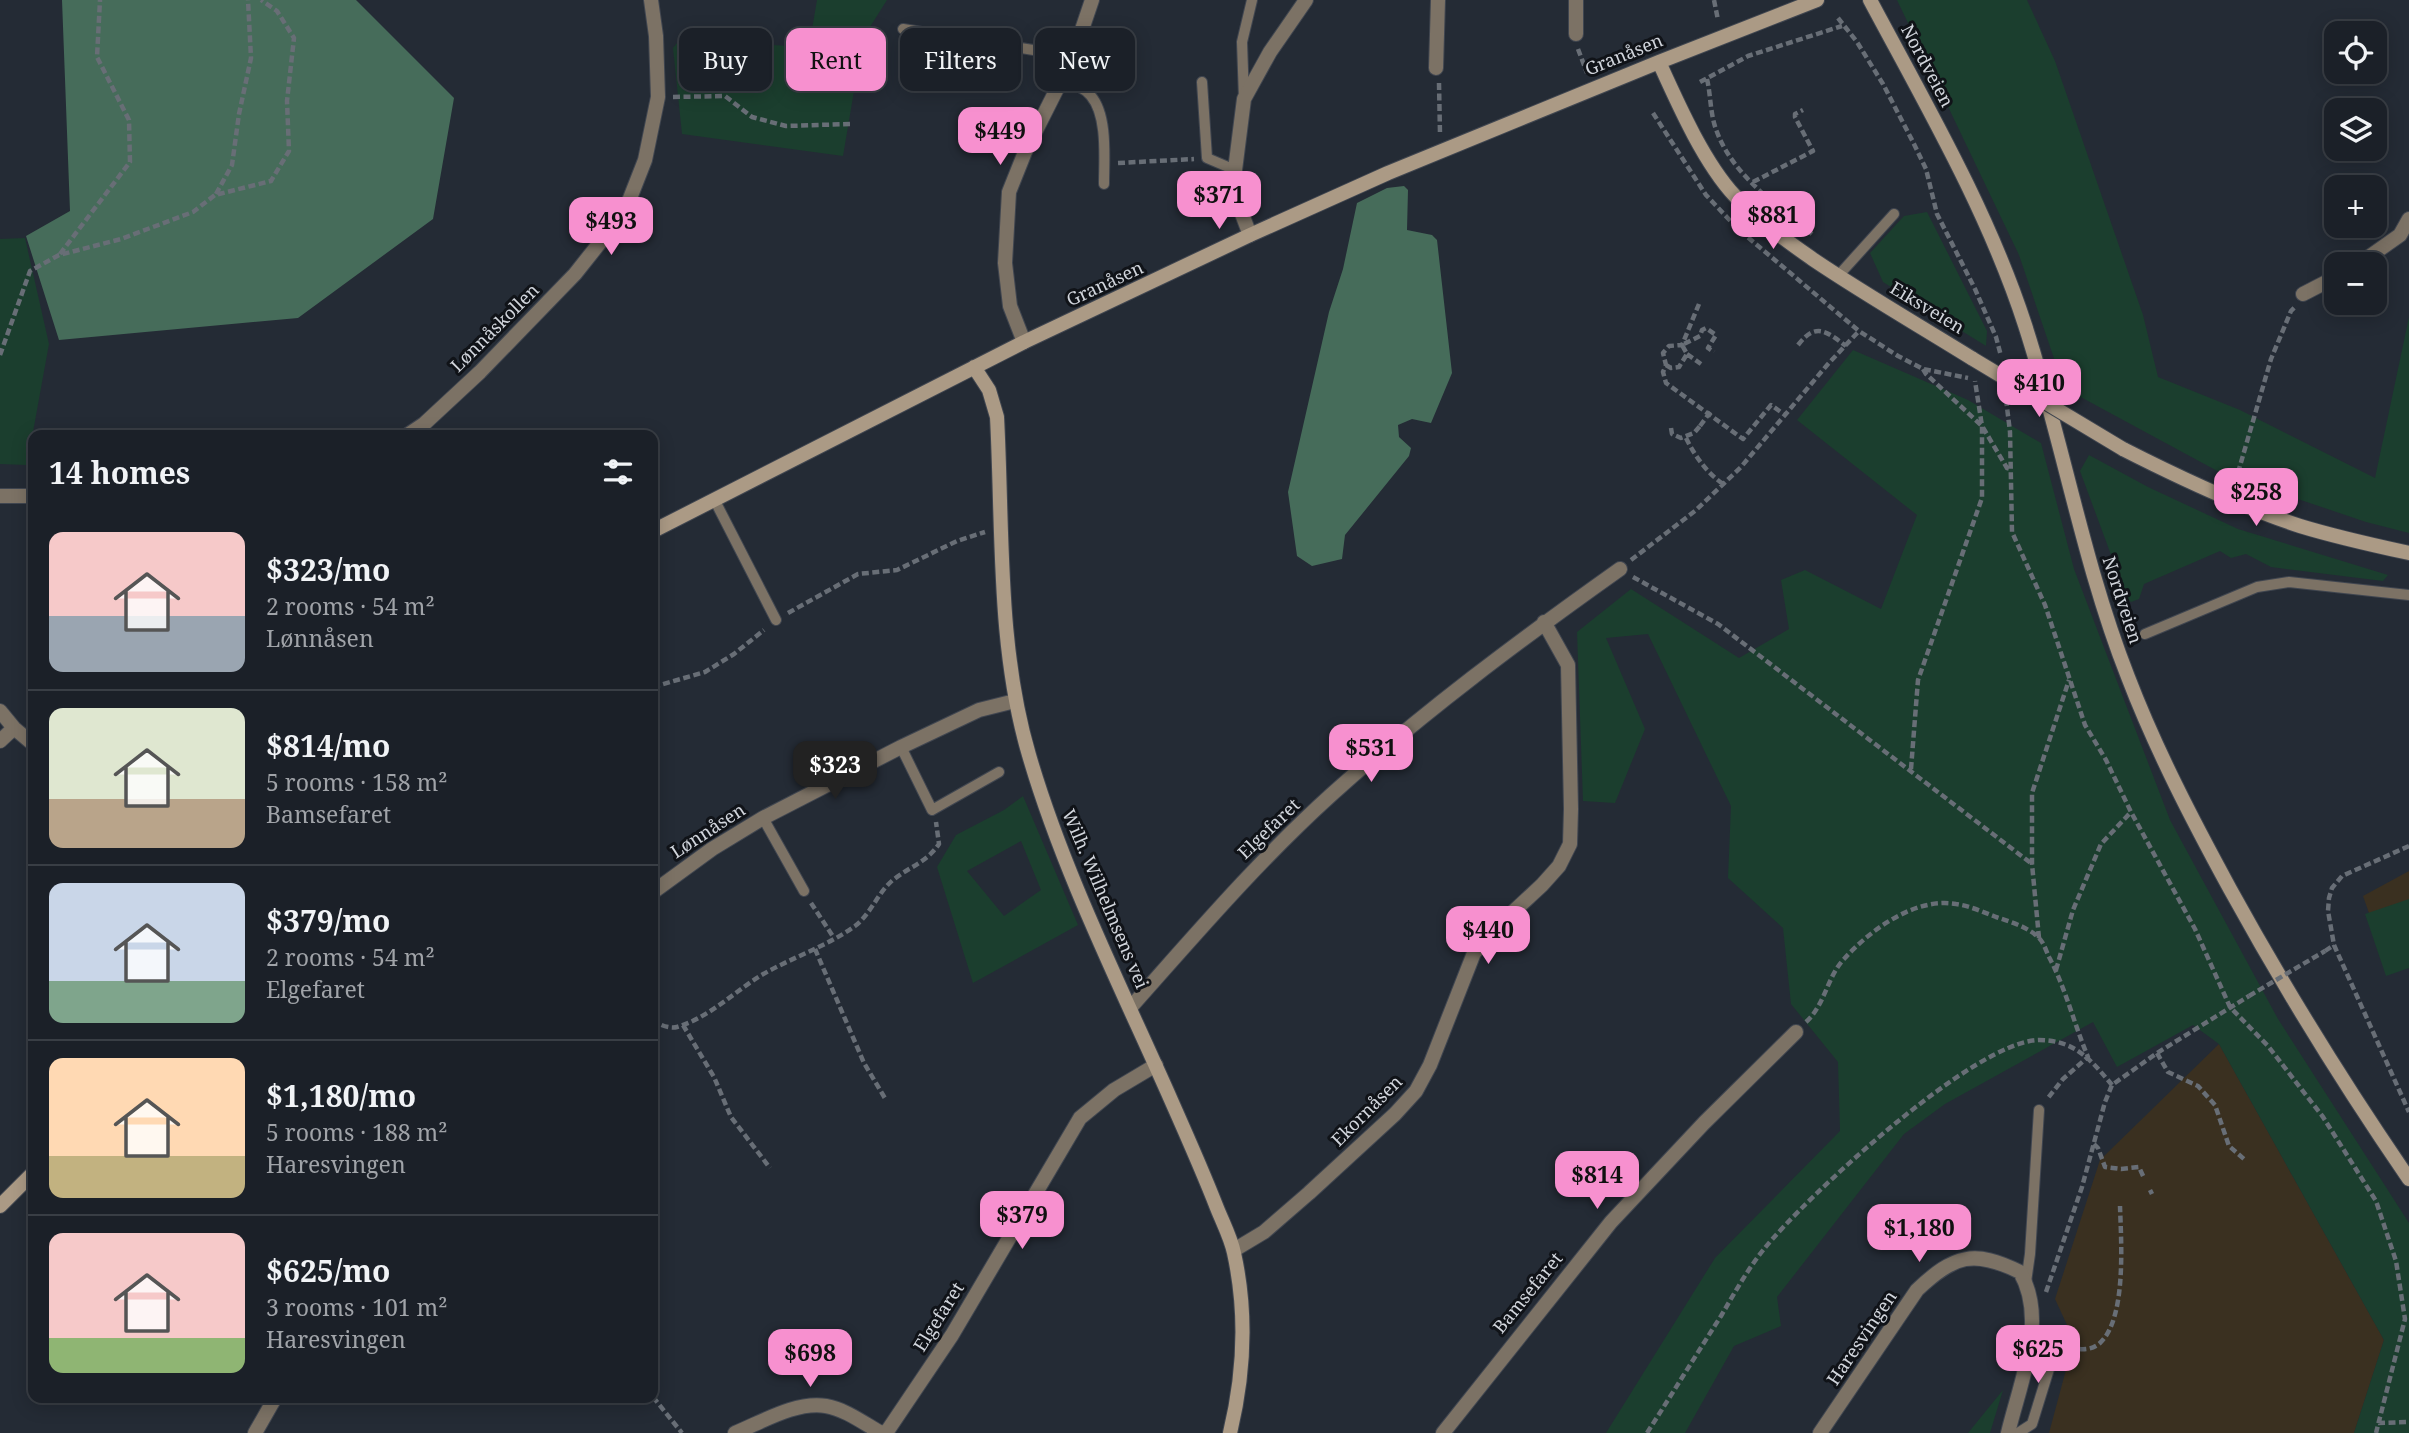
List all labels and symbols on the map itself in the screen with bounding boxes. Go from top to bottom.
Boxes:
street label: Nordveien [1896,20,1960,112]
street label: Granåsen [1581,27,1667,81]
pin: $449 [959,108,1041,167]
pin: $371 [1178,172,1260,231]
pin: $881 [1732,191,1814,251]
pin: $493 [570,198,652,257]
street label: Granåsen [1062,255,1147,311]
street label: Eiksveien [1886,276,1969,339]
street label: Lønnåskollen [445,278,544,377]
pin: $410 [1998,360,2080,419]
pin: $258 [2215,468,2297,528]
street label: Nordveien [2098,553,2148,647]
pin: $531 [1330,724,1412,784]
pin: $323 [794,742,876,801]
street label: Elgefaret [1232,793,1304,864]
street label: Lønnåsen [666,797,750,863]
street label: Wilh. Wilhelmsens vei [1057,805,1155,992]
pin: $440 [1447,906,1529,966]
street label: Ekornåsen [1326,1069,1407,1151]
pin: $814 [1556,1152,1638,1211]
pin: $379 [981,1192,1063,1251]
pin: $1,180 [1862,1204,1976,1264]
street label: Bamsefaret [1487,1247,1567,1338]
street label: Elgefaret [907,1277,969,1356]
street label: Haresvingen [1821,1285,1902,1389]
pin: $625 [1997,1326,2079,1385]
pin: $698 [769,1330,851,1389]

